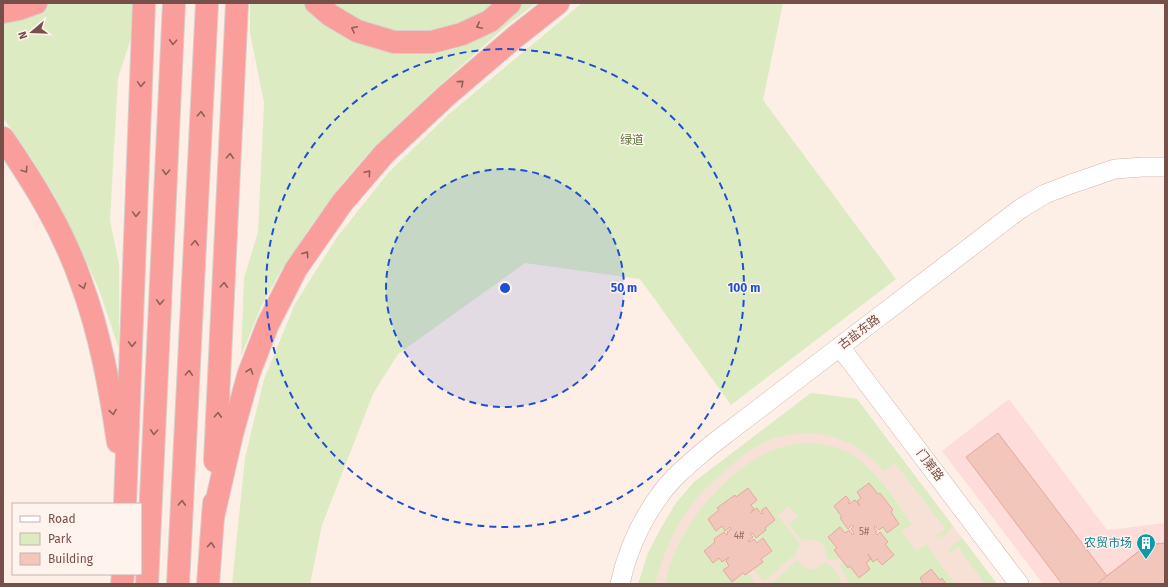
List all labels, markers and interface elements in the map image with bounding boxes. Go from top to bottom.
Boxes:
north arrow [12,12,52,52]
one-way arrow [476,21,484,29]
one-way arrow [351,26,358,34]
text: N [16,30,30,41]
one-way arrow [168,39,177,45]
one-way arrow [137,81,146,87]
one-way arrow [456,81,464,88]
one-way arrow [197,111,206,117]
park label: 绿道 [620,133,644,147]
one-way arrow [225,153,234,159]
one-way arrow [20,166,28,173]
one-way arrow [162,169,171,175]
one-way arrow [363,171,370,178]
one-way arrow [132,211,141,217]
one-way arrow [191,240,199,246]
one-way arrow [301,251,309,258]
centre of rings [498,281,512,295]
text: 50 m [611,281,637,295]
text: 100 m [728,281,760,295]
one-way arrow [78,282,87,289]
one-way arrow [219,282,228,288]
one-way arrow [156,299,165,305]
street label: 古盐东路 [836,312,882,352]
one-way arrow [127,341,136,347]
one-way arrow [245,367,254,374]
one-way arrow [184,370,193,376]
one-way arrow [108,409,117,415]
one-way arrow [213,412,222,418]
one-way arrow [150,429,159,435]
street label: 门第路 [914,446,946,484]
one-way arrow [178,500,187,506]
legend [12,503,142,575]
text: Road [48,512,76,526]
house number: 5# [859,526,870,538]
house number: 4# [734,530,745,542]
text: Park [48,532,72,546]
building icon: 农贸市场 [1135,532,1157,560]
place label: 农贸市场 [1084,536,1132,550]
one-way arrow [206,542,215,548]
text: Building [48,552,94,566]

